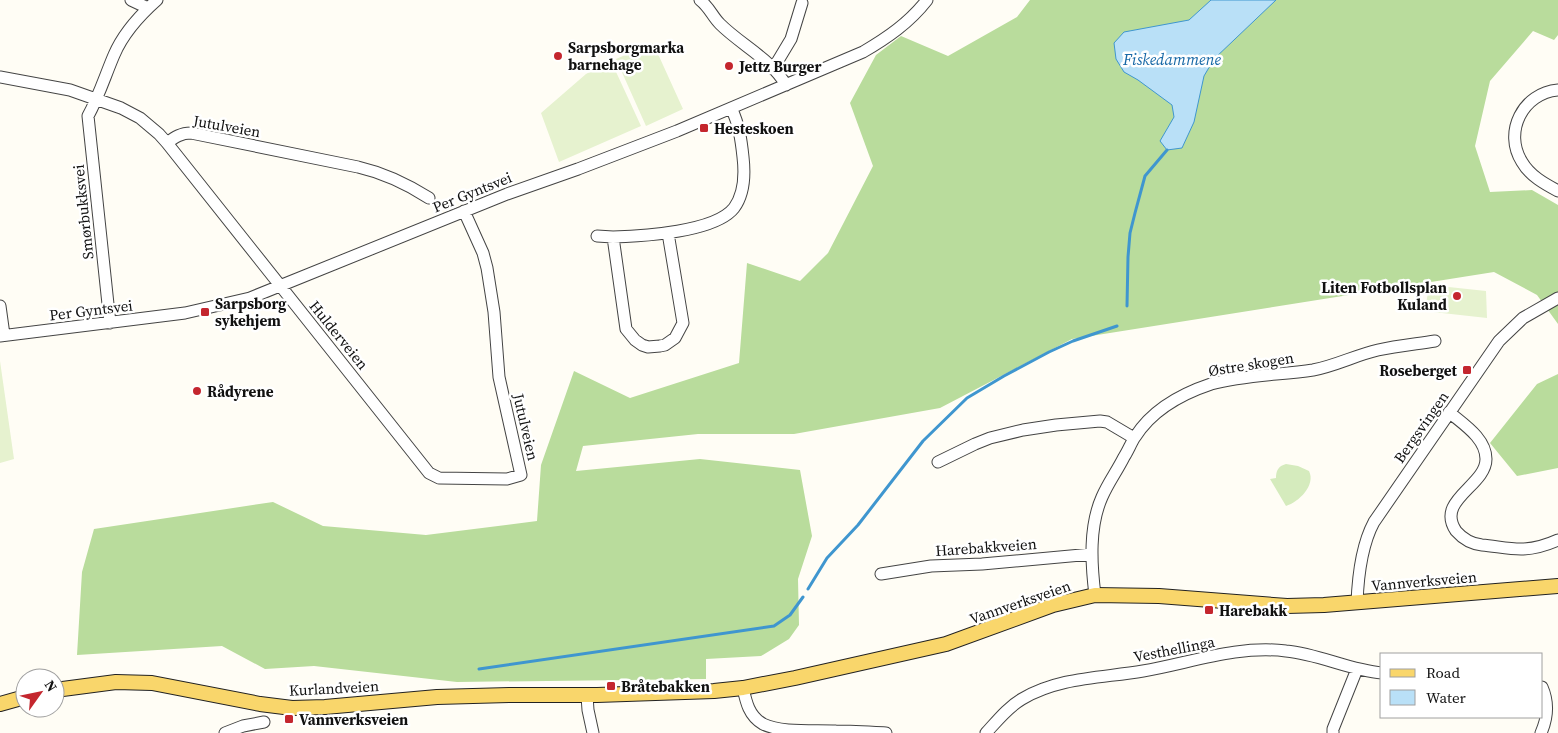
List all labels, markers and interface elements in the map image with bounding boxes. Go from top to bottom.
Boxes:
place label: Sarpsborgmarka barnehage [568,37,685,75]
water label: Fiskedammene [1122,48,1222,70]
marker: Sarpsborgmarka barnehage [552,50,564,62]
place label: Jettz Burger [738,56,821,77]
marker: Jettz Burger [723,60,735,72]
street label: Jutulveien [191,110,262,142]
place label: Hesteskoen [714,118,794,139]
marker: Hesteskoen [698,122,710,134]
street label: Smørbukksvei [68,164,98,260]
street label: Per Gyntsvei [429,167,515,217]
place label: Liten Fotbollsplan Kuland [1321,277,1447,315]
marker: Liten Fotbollsplan Kuland [1451,290,1463,302]
place label: Sarpsborg sykehjem [215,293,286,331]
street label: Per Gyntsvei [48,294,134,326]
street label: Hulderveien [305,296,373,374]
marker: Sarpsborg sykehjem [199,306,211,318]
street label: Østre skogen [1207,347,1295,381]
place label: Roseberget [1379,360,1458,381]
marker: Roseberget [1461,364,1473,376]
place label: Rådyrene [207,381,274,402]
marker: Rådyrene [191,385,203,397]
street label: Bergsvingen [1389,387,1453,467]
street label: Jutulveien [508,391,544,462]
street label: Harebakkveien [935,533,1037,561]
street label: Vannverksveien [1370,566,1478,596]
street label: Vannverksveien [966,575,1074,629]
place label: Harebakk [1219,600,1287,621]
marker: Harebakk [1203,604,1215,616]
street label: Vesthellinga [1132,631,1217,667]
legend [1380,653,1543,718]
text: Road [1426,662,1460,683]
north arrow [15,668,65,718]
street label: Kurlandveien [288,675,380,701]
text: N [40,676,62,696]
place label: Bråtebakken [621,676,710,697]
marker: Bråtebakken [605,680,617,692]
text: Water [1426,687,1467,708]
place label: Vannverksveien [299,709,408,730]
marker: Vannverksveien [283,713,295,725]

